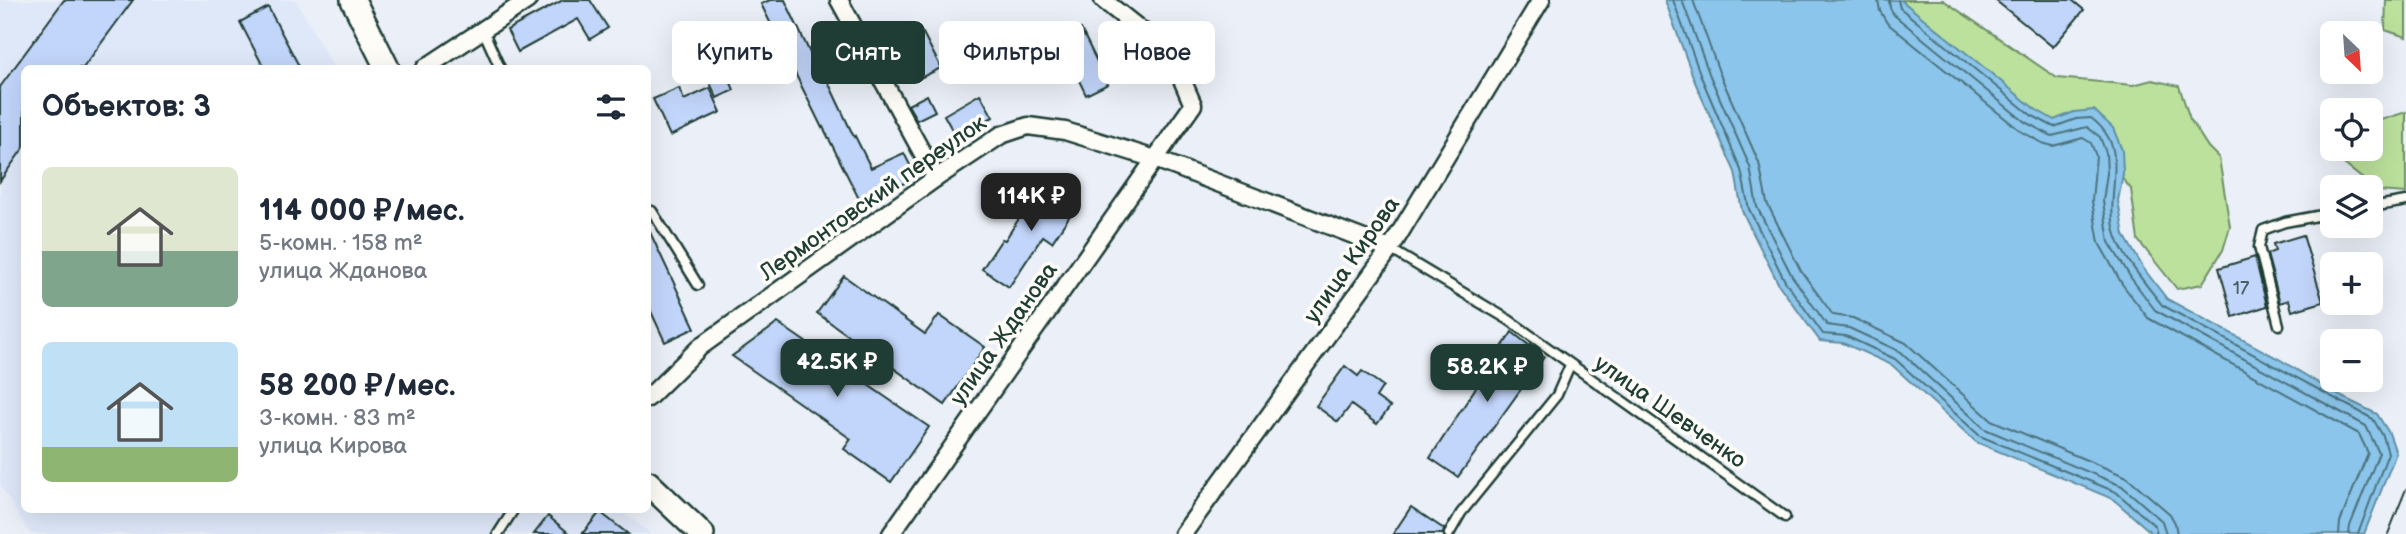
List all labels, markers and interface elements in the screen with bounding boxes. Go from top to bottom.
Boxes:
chip: Купить [672,21,797,84]
chip: Снять [811,21,925,84]
chip: Фильтры [939,21,1084,84]
chip: Новое [1098,21,1215,84]
north arrow [2320,21,2384,84]
map controls [2320,21,2383,392]
icon: filters [592,88,630,126]
text: Объектов: 3 [42,89,211,125]
button: locate [2320,98,2383,161]
street label: Лермонтовский переулок [753,109,992,288]
pin: 114K ₽ [974,174,1088,233]
button: layers [2320,175,2383,238]
text: 114K ₽ [997,182,1065,210]
street label: улица Кирова [1298,191,1406,329]
text: 114 000 ₽/мес. [259,193,465,229]
icon: home [98,195,182,279]
text: 5-комн. · 158 m² [259,229,423,257]
button: + [2320,252,2383,315]
text: улица Жданова [259,257,427,285]
street label: улица Жданова [944,257,1064,411]
house number: 17 [2233,277,2250,300]
button: − [2320,329,2383,392]
pin: 42.5K ₽ [772,340,902,399]
pin: 58.2K ₽ [1422,344,1552,404]
text: 42.5K ₽ [797,348,877,376]
street label: улица Шевченко [1589,349,1751,475]
text: 58.2K ₽ [1446,353,1528,381]
text: 58 200 ₽/мес. [259,368,456,404]
icon: home [98,370,182,454]
text: 3-комн. · 83 m² [259,404,416,432]
text: улица Кирова [259,432,407,460]

